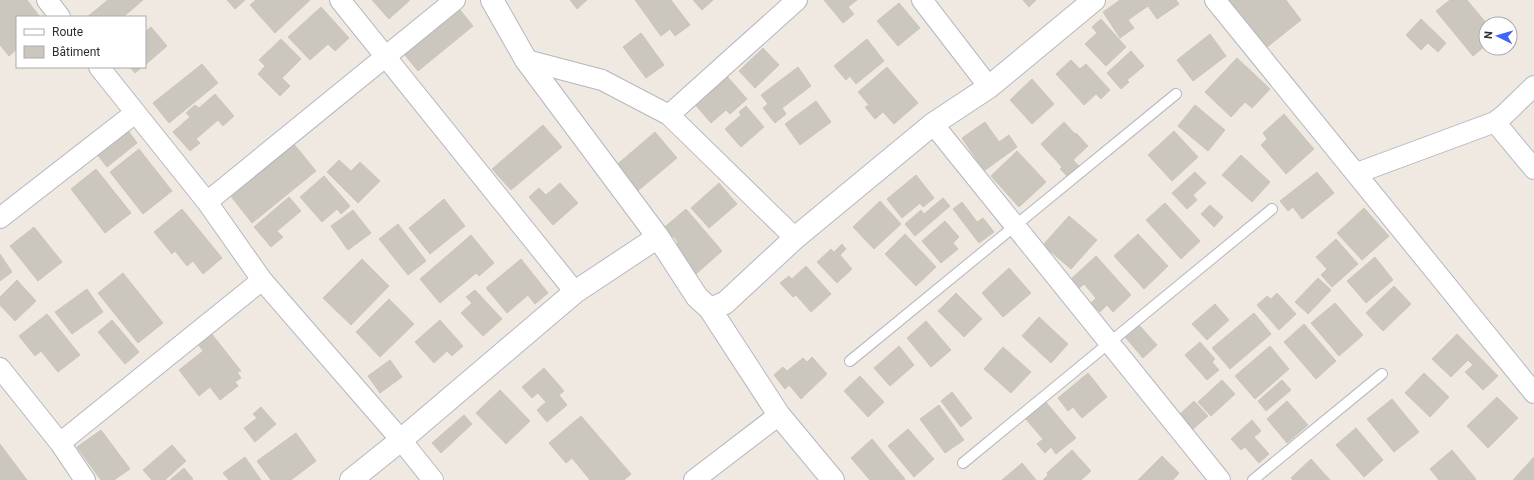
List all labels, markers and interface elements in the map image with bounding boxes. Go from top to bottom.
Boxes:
legend [16,16,146,68]
north arrow [1478,16,1518,56]
text: Route [52,25,83,39]
text: N [1482,31,1495,40]
text: Bâtiment [52,45,100,59]

